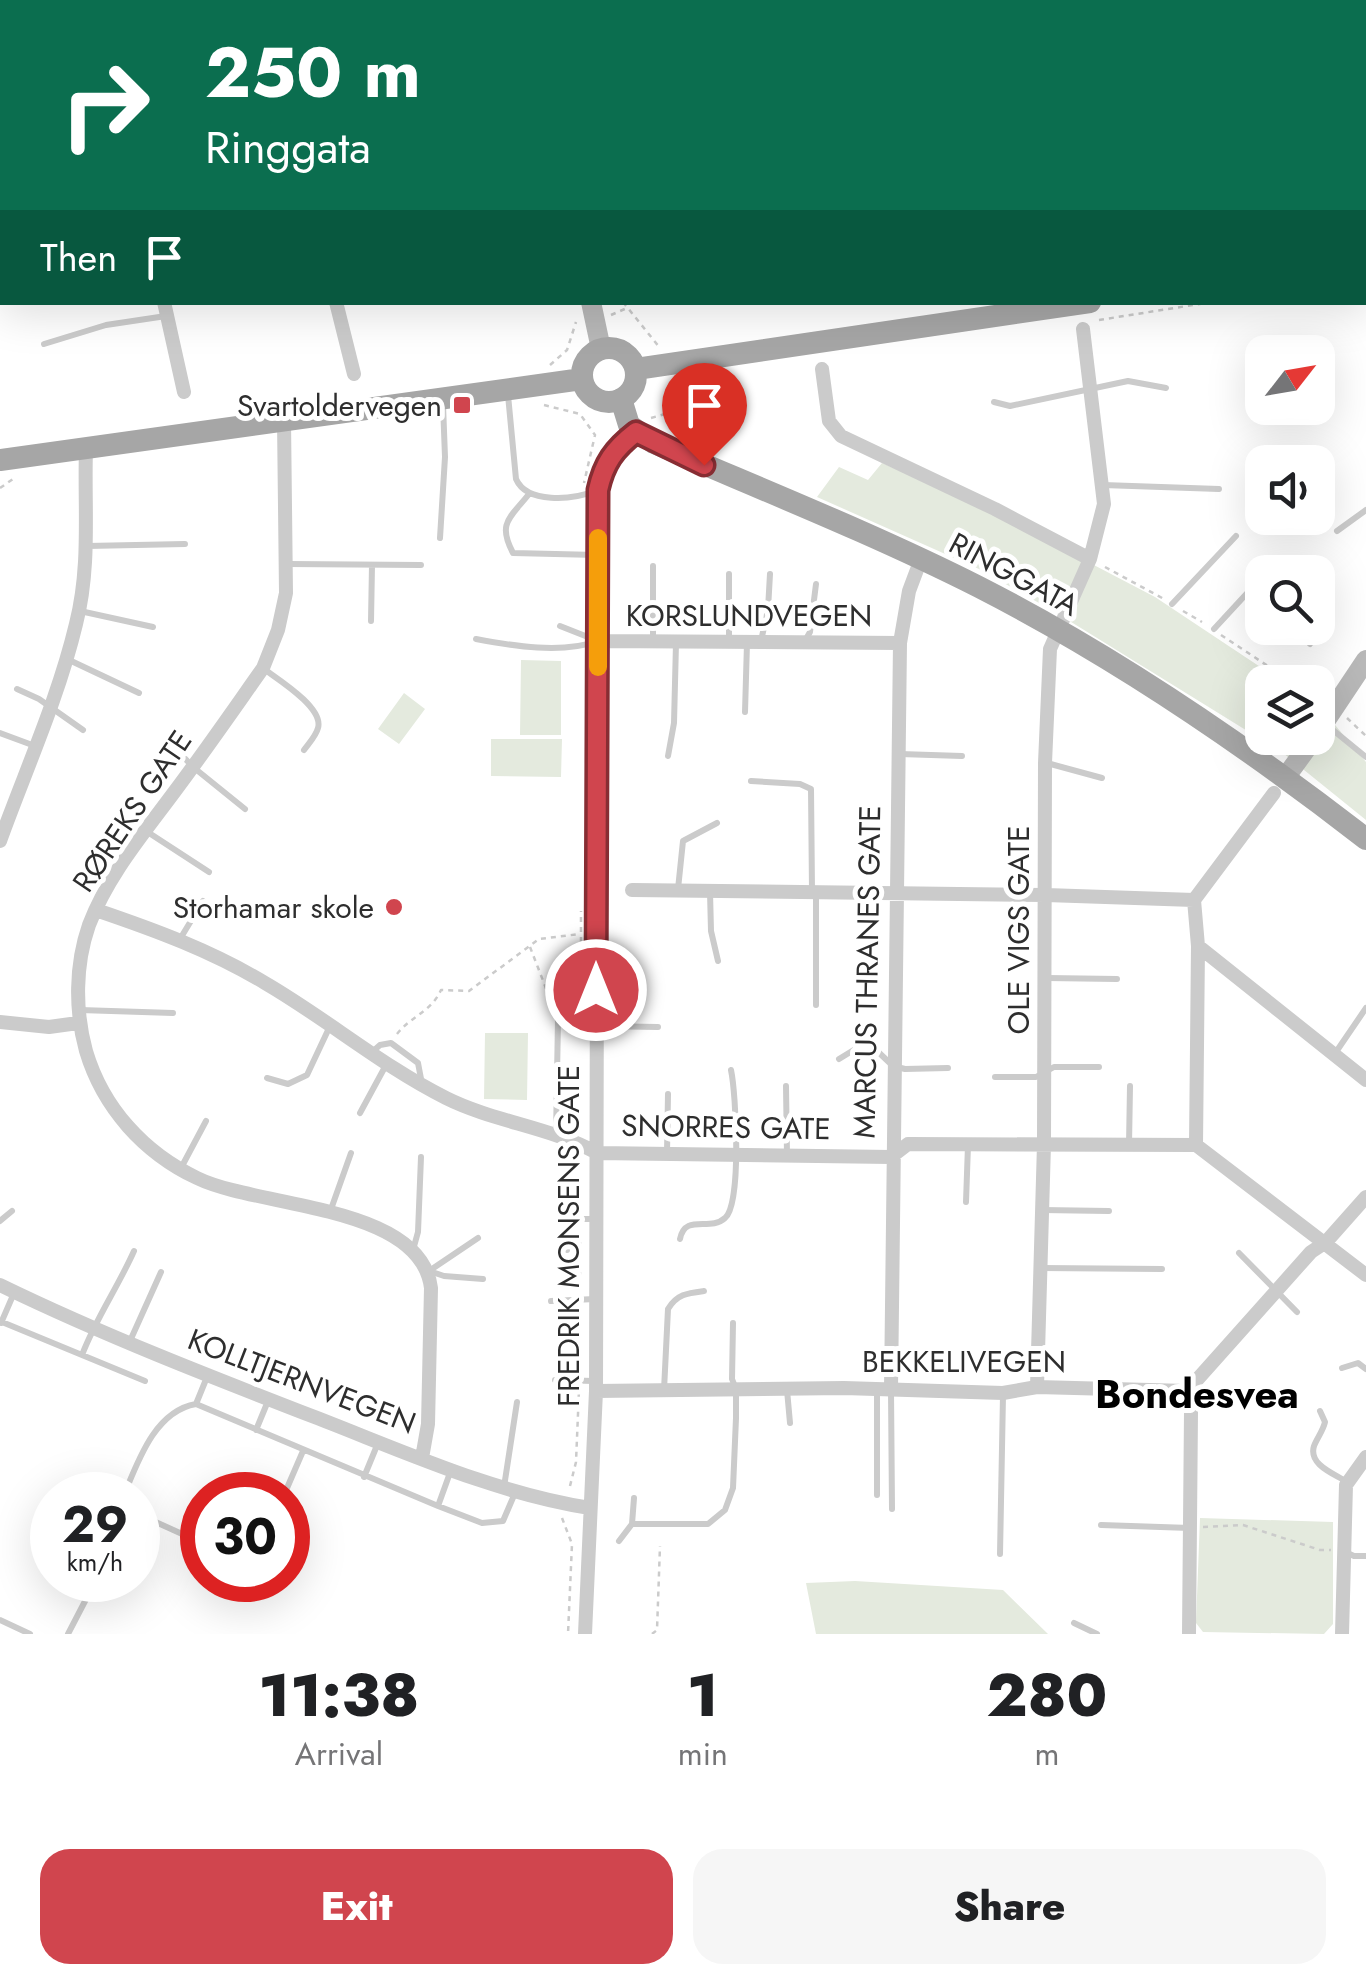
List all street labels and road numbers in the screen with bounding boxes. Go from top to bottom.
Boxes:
street label: RINGGATA [941,522,1087,626]
street label: KORSLUNDVEGEN [626,594,872,637]
street label: RØREKS GATE [62,722,202,900]
street label: MARCUS THRANES GATE [843,805,891,1139]
street label: OLE VIGS GATE [997,825,1040,1035]
street label: FREDRIK MONSENS GATE [547,1065,590,1407]
street label: SNORRES GATE [621,1104,831,1150]
street label: KOLLTJERNVEGEN [182,1318,422,1444]
street label: BEKKELIVEGEN [862,1340,1066,1383]

